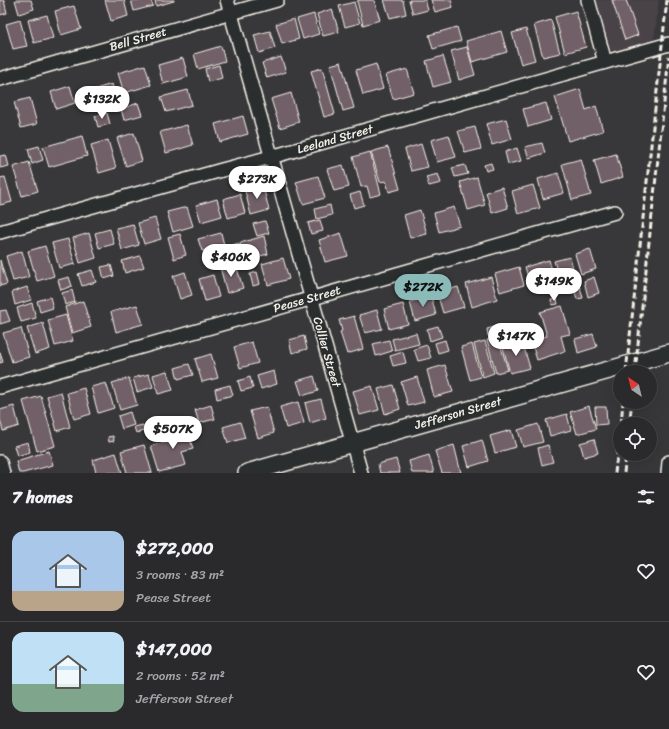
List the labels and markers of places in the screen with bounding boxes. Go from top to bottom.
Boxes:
pin: $132K [74,86,130,120]
pin: $273K [229,166,285,200]
pin: $406K [203,244,259,278]
pin: $149K [526,268,582,302]
pin: $272K [395,274,451,308]
pin: $147K [488,323,544,357]
pin: $507K [145,416,201,450]

